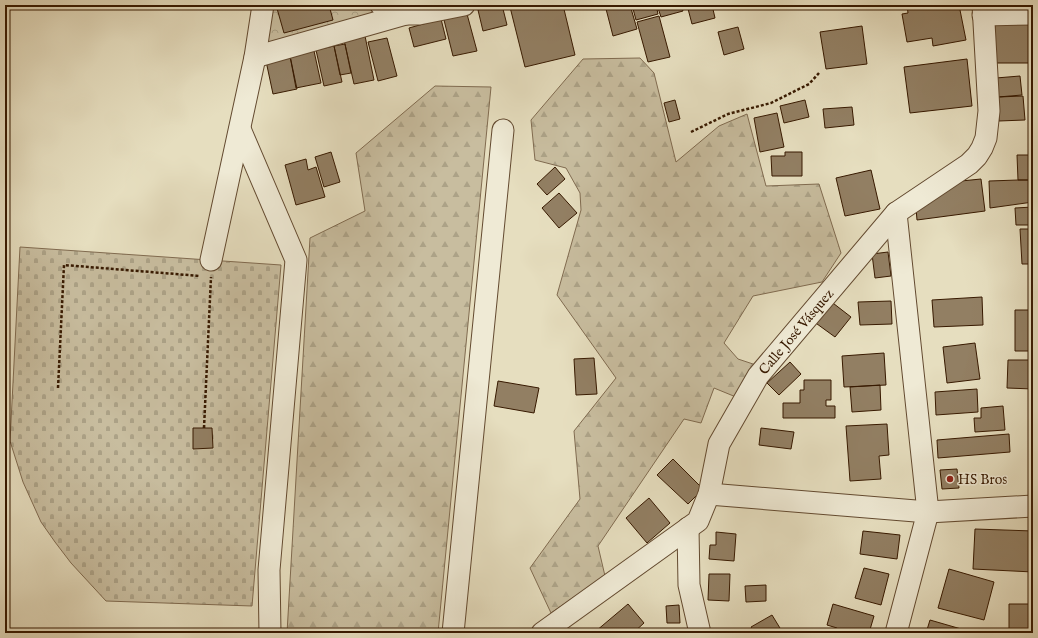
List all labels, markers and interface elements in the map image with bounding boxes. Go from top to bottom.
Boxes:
street label: Calle José Vásquez [755,285,838,379]
place label: HS Bros [958,471,1007,489]
marker: HS Bros [945,474,955,484]

